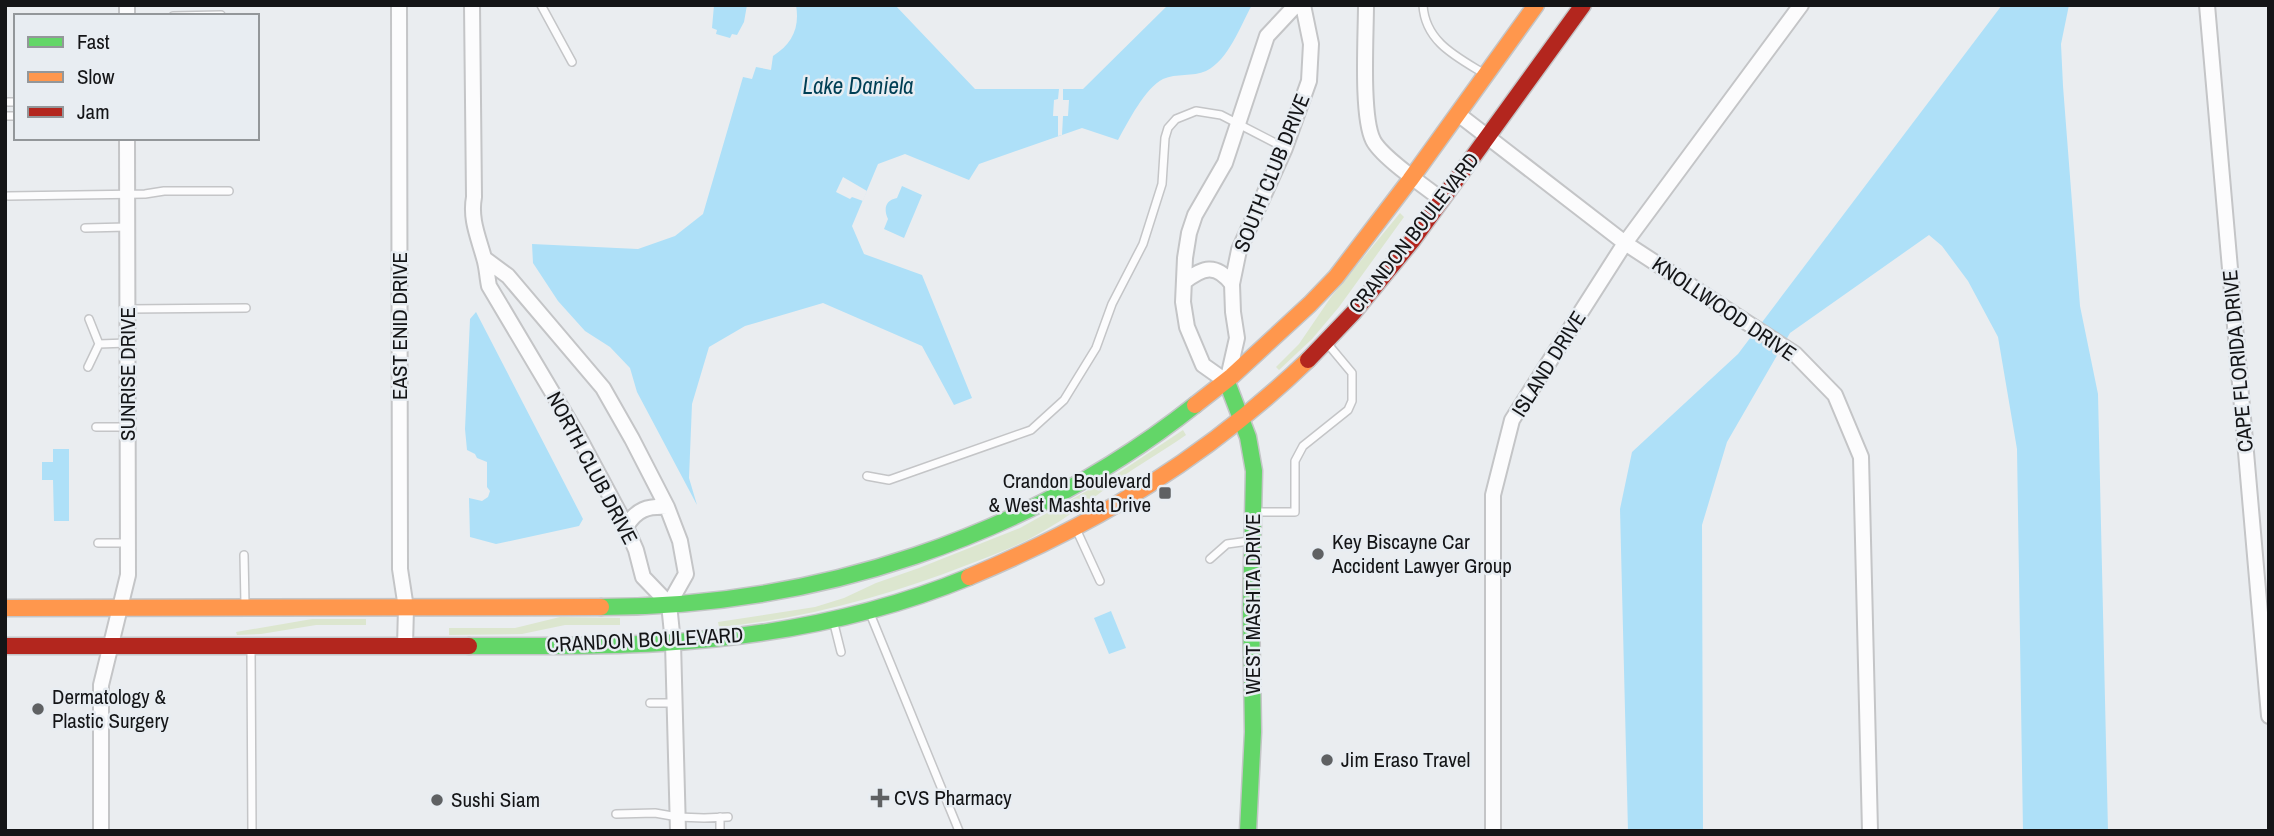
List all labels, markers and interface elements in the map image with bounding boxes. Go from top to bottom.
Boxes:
legend [14,14,259,140]
text: Fast [77,27,110,56]
text: Slow [77,62,115,91]
water label: Lake Daniela [802,70,914,101]
street label: SOUTH CLUB DRIVE [1227,89,1317,256]
text: Jam [77,97,110,126]
street label: CRANDON BOULEVARD [1342,146,1486,319]
street label: KNOLLWOOD DRIVE [1646,250,1802,368]
street label: EAST ENID DRIVE [385,252,414,400]
street label: CAPE FLORIDA DRIVE [2215,269,2260,453]
street label: ISLAND DRIVE [1505,305,1593,422]
street label: SUNRISE DRIVE [113,307,142,441]
street label: NORTH CLUB DRIVE [540,386,645,549]
place label: Crandon Boulevard & West Mashta Drive [989,466,1151,519]
marker: Crandon Boulevard & West Mashta Drive [1157,485,1173,501]
street label: WEST MASHTA DRIVE [1238,513,1267,695]
place label: Key Biscayne Car Accident Lawyer Group [1331,527,1512,580]
marker: Key Biscayne Car Accident Lawyer Group [1310,546,1326,562]
street label: CRANDON BOULEVARD [546,620,744,659]
place label: Dermatology & Plastic Surgery [52,682,169,735]
marker: Dermatology & Plastic Surgery [30,701,46,717]
place label: Jim Eraso Travel [1341,745,1470,774]
marker: Jim Eraso Travel [1319,752,1335,768]
place label: CVS Pharmacy [894,783,1012,812]
place label: Sushi Siam [451,785,540,814]
marker: CVS Pharmacy [872,790,888,806]
marker: Sushi Siam [429,792,445,808]

